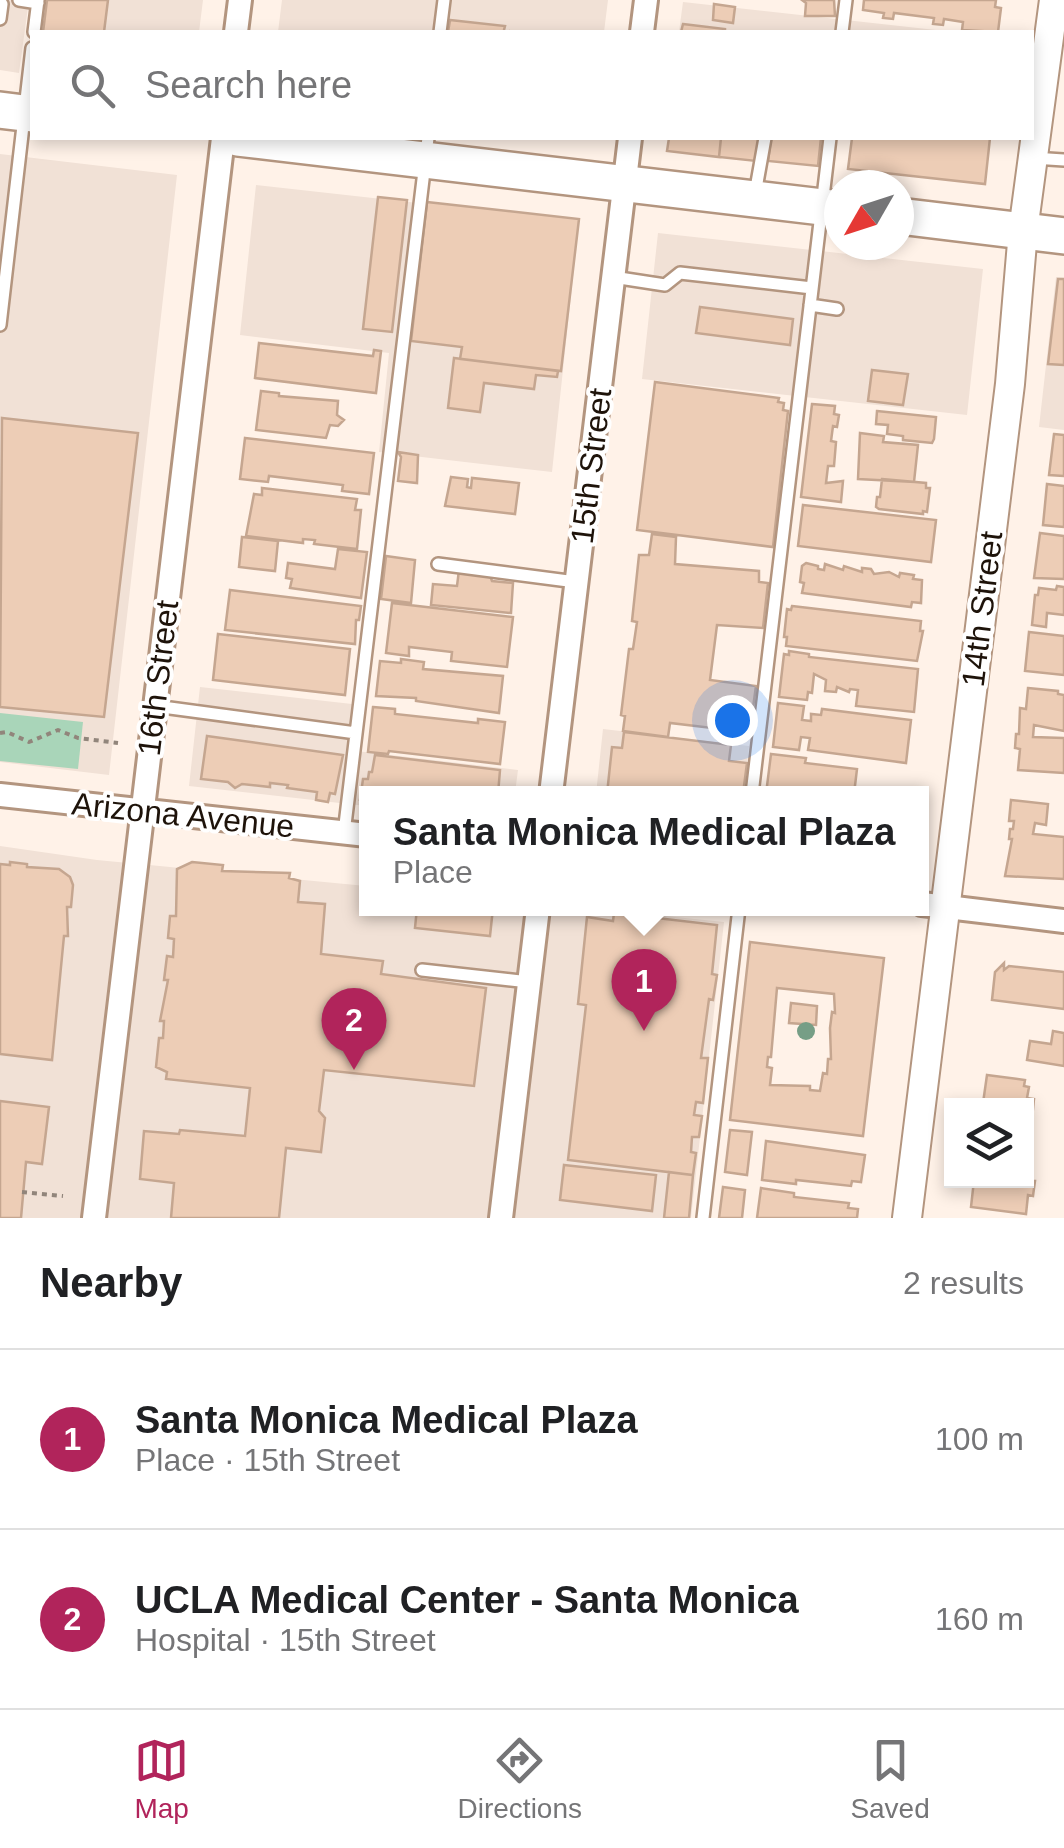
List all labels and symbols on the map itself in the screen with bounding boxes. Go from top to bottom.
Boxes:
north arrow [824,170,914,260]
street label: 15th Street [564,386,618,546]
street label: 14th Street [955,529,1009,689]
street label: 16th Street [131,598,185,758]
your location [707,695,758,746]
street label: Arizona Avenue [70,785,296,845]
pin: 1 [612,948,676,1031]
pin: 2 [322,988,386,1070]

